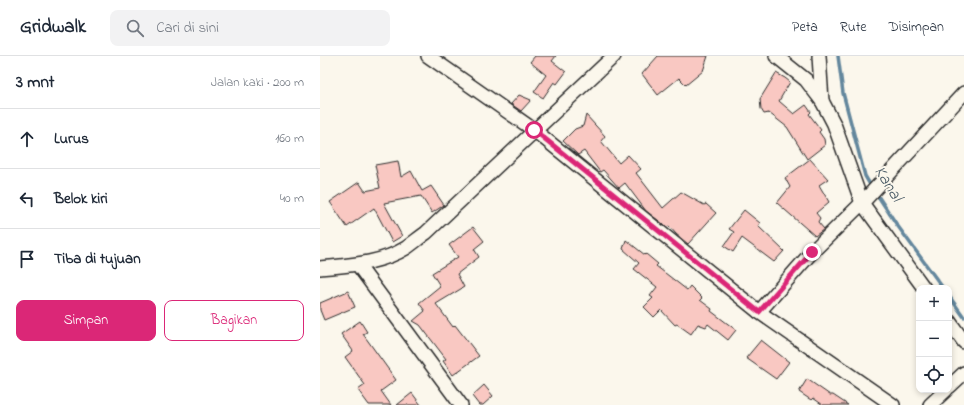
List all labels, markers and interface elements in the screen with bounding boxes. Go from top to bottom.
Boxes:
search box [110,10,390,46]
text: Gridwalk [20,14,86,41]
icon: search [124,17,146,39]
text: Cari di sini [156,17,219,39]
text: Peta [792,17,818,38]
text: Rute [840,17,867,38]
text: Disimpan [889,17,944,38]
text: 3 mnt [16,70,55,95]
text: Jalan kaki · 200 m [211,73,304,92]
route start [525,121,543,139]
icon: ahead [16,128,38,150]
text: Lurus [54,128,89,150]
text: 160 m [275,129,304,148]
water label: Kanal [867,161,910,208]
icon: left [16,188,38,210]
text: Belok kiri [54,188,108,210]
text: 40 m [280,189,304,208]
route end [803,243,821,261]
icon: arrive [16,248,38,270]
text: Tiba di tujuan [54,248,141,270]
map controls [916,285,952,393]
button: + [916,285,952,321]
button: Simpan [16,300,156,341]
button: Bagikan [164,300,304,341]
button: − [916,321,952,357]
button: locate [916,357,952,393]

